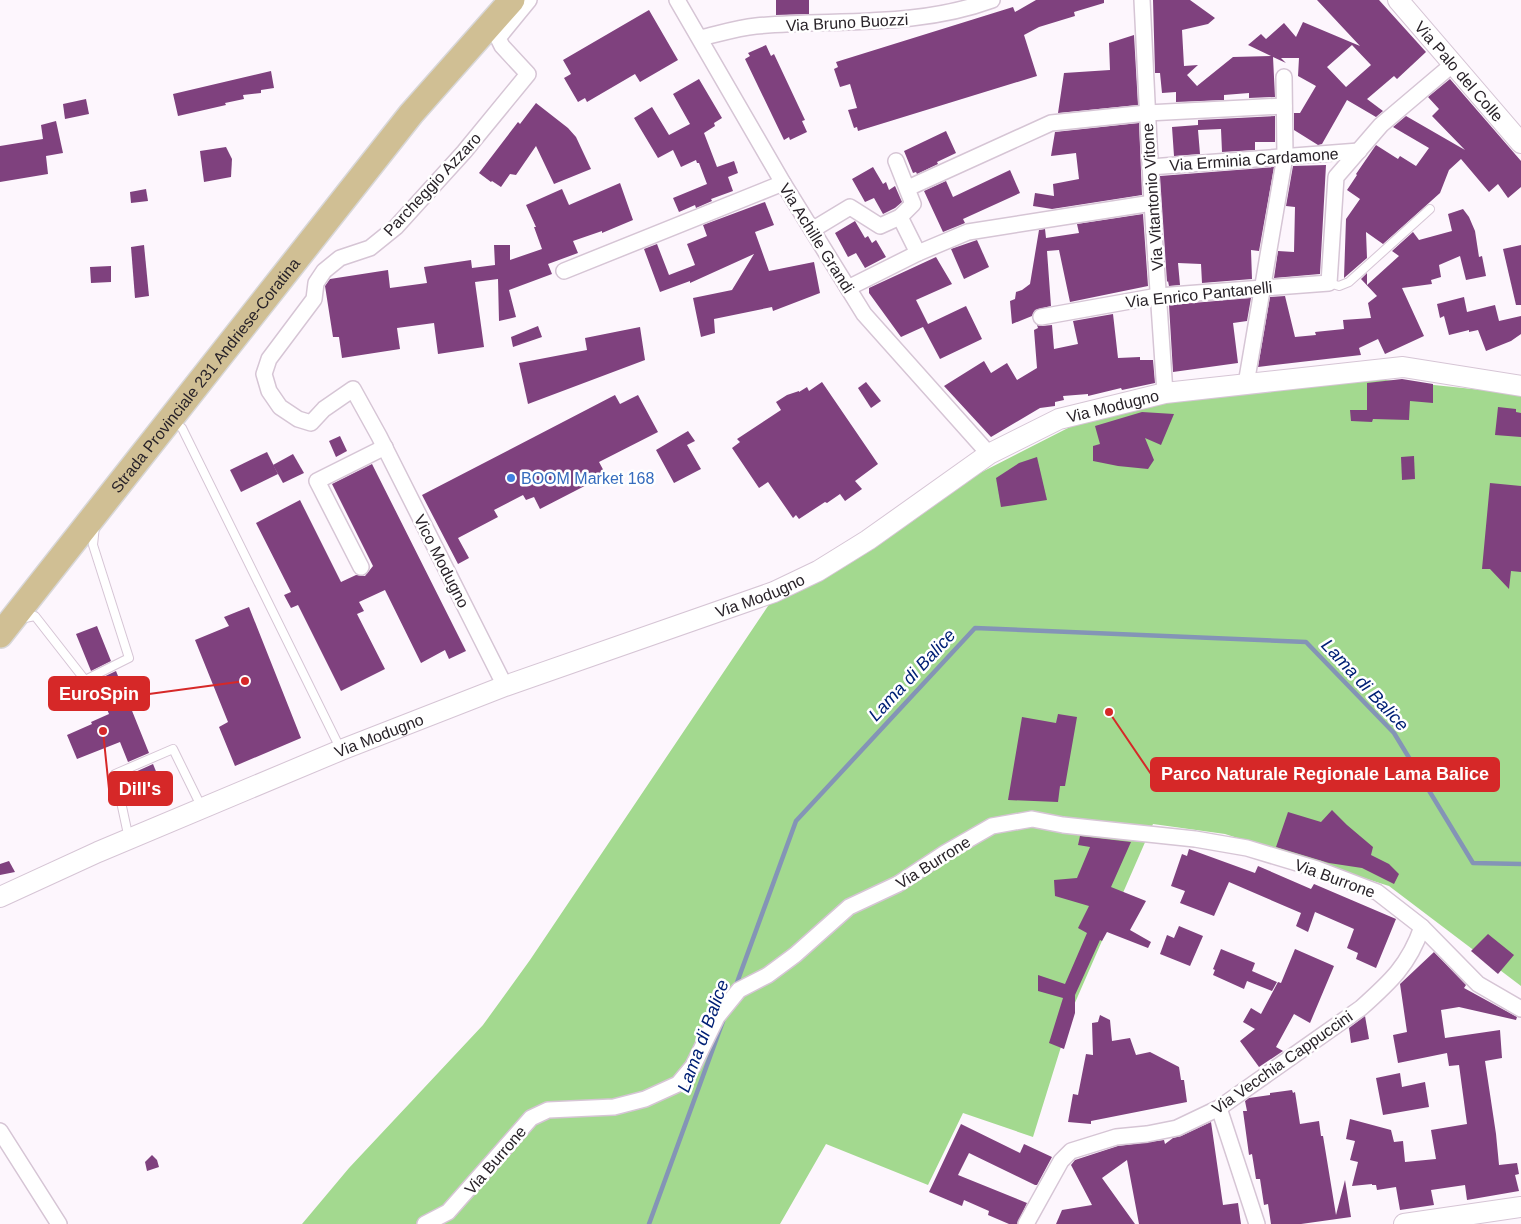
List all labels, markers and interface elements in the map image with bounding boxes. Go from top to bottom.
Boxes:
street label: Via Bruno Buozzi [785,11,909,34]
street label: Via Palo del Colle [1411,18,1507,125]
street label: Via Vitantonio Vitone [1139,123,1166,271]
street label: Parcheggio Azzaro [380,129,484,239]
street label: Via Erminia Cardamone [1169,145,1339,174]
street label: Via Achille Grandi [776,180,857,296]
street label: Strada Provinciale 231 Andriese-Coratina [108,255,303,496]
street label: Via Enrico Pantanelli [1125,278,1273,311]
street label: Via Modugno [1065,387,1161,426]
place label: BOOM Market 168 [521,470,654,487]
marker: BOOM Market 168 [505,472,517,484]
street label: Vico Modugno [411,512,472,611]
street label: Via Modugno [713,571,807,621]
water label: Lama di Balice [864,625,960,725]
water label: Lama di Balice [1317,635,1413,735]
callout: EuroSpin [49,677,149,710]
text: EuroSpin [59,684,139,704]
street label: Via Modugno [332,711,426,761]
callout: Parco Naturale Regionale Lama Balice [1151,758,1499,791]
text: Parco Naturale Regionale Lama Balice [1161,764,1489,784]
callout: Dill's [109,772,172,805]
text: Dill's [119,779,161,799]
street label: Via Burrone [893,833,974,892]
street label: Via Burrone [1292,856,1377,901]
water label: Lama di Balice [673,977,733,1095]
street label: Via Vecchia Cappuccini [1209,1008,1356,1117]
street label: Via Burrone [461,1123,529,1198]

